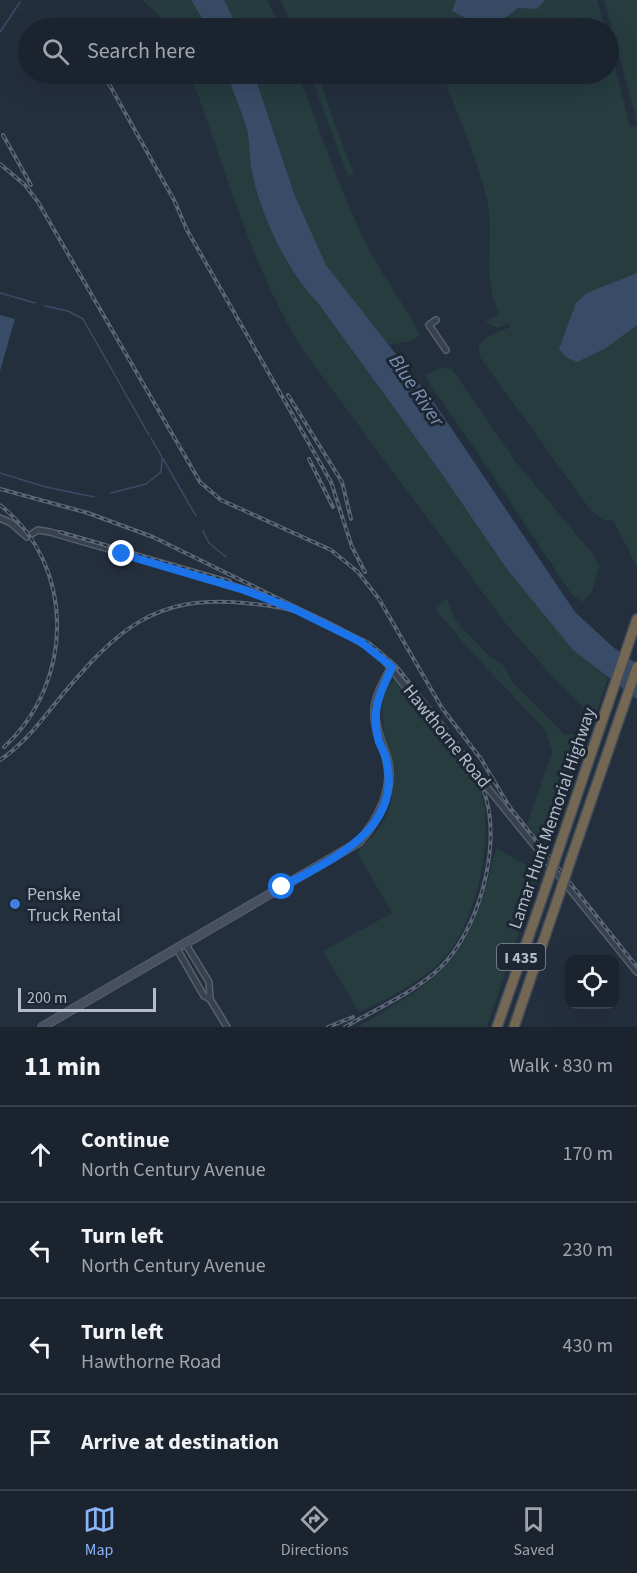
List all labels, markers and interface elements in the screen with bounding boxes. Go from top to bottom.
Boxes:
search box [18,18,619,84]
icon: search [39,35,72,68]
text: Search here [87,35,195,67]
water label: Blue River [382,349,451,433]
route end [108,540,134,566]
street label: Hawthorne Road [397,679,496,793]
street label: Lamar Hunt Memorial Highway [503,704,602,932]
route start [268,873,294,899]
place label: Penske Truck Rental [27,882,121,928]
marker: Penske Truck Rental [8,897,22,911]
road number: I 435 [497,944,545,970]
map controls [565,955,619,1009]
button: locate [565,955,619,1009]
scale bar [18,985,156,1013]
text: 200 m [27,987,67,1009]
text: 11 min [24,1048,101,1085]
text: Walk · 830 m [509,1052,613,1080]
text: Continue [81,1124,170,1156]
icon: ahead [24,1138,57,1171]
text: 170 m [563,1140,613,1168]
text: North Century Avenue [81,1156,266,1184]
text: Turn left [81,1220,163,1252]
icon: left [24,1234,57,1267]
text: 230 m [563,1236,613,1264]
text: North Century Avenue [81,1252,266,1280]
text: Turn left [81,1316,163,1348]
icon: left [24,1330,57,1363]
text: 430 m [563,1332,613,1360]
text: Hawthorne Road [81,1348,222,1376]
icon: arrive [24,1426,57,1459]
text: Arrive at destination [81,1426,279,1458]
tab: Map [83,1503,116,1561]
tab: Directions [281,1503,348,1561]
tab: Saved [514,1503,554,1561]

